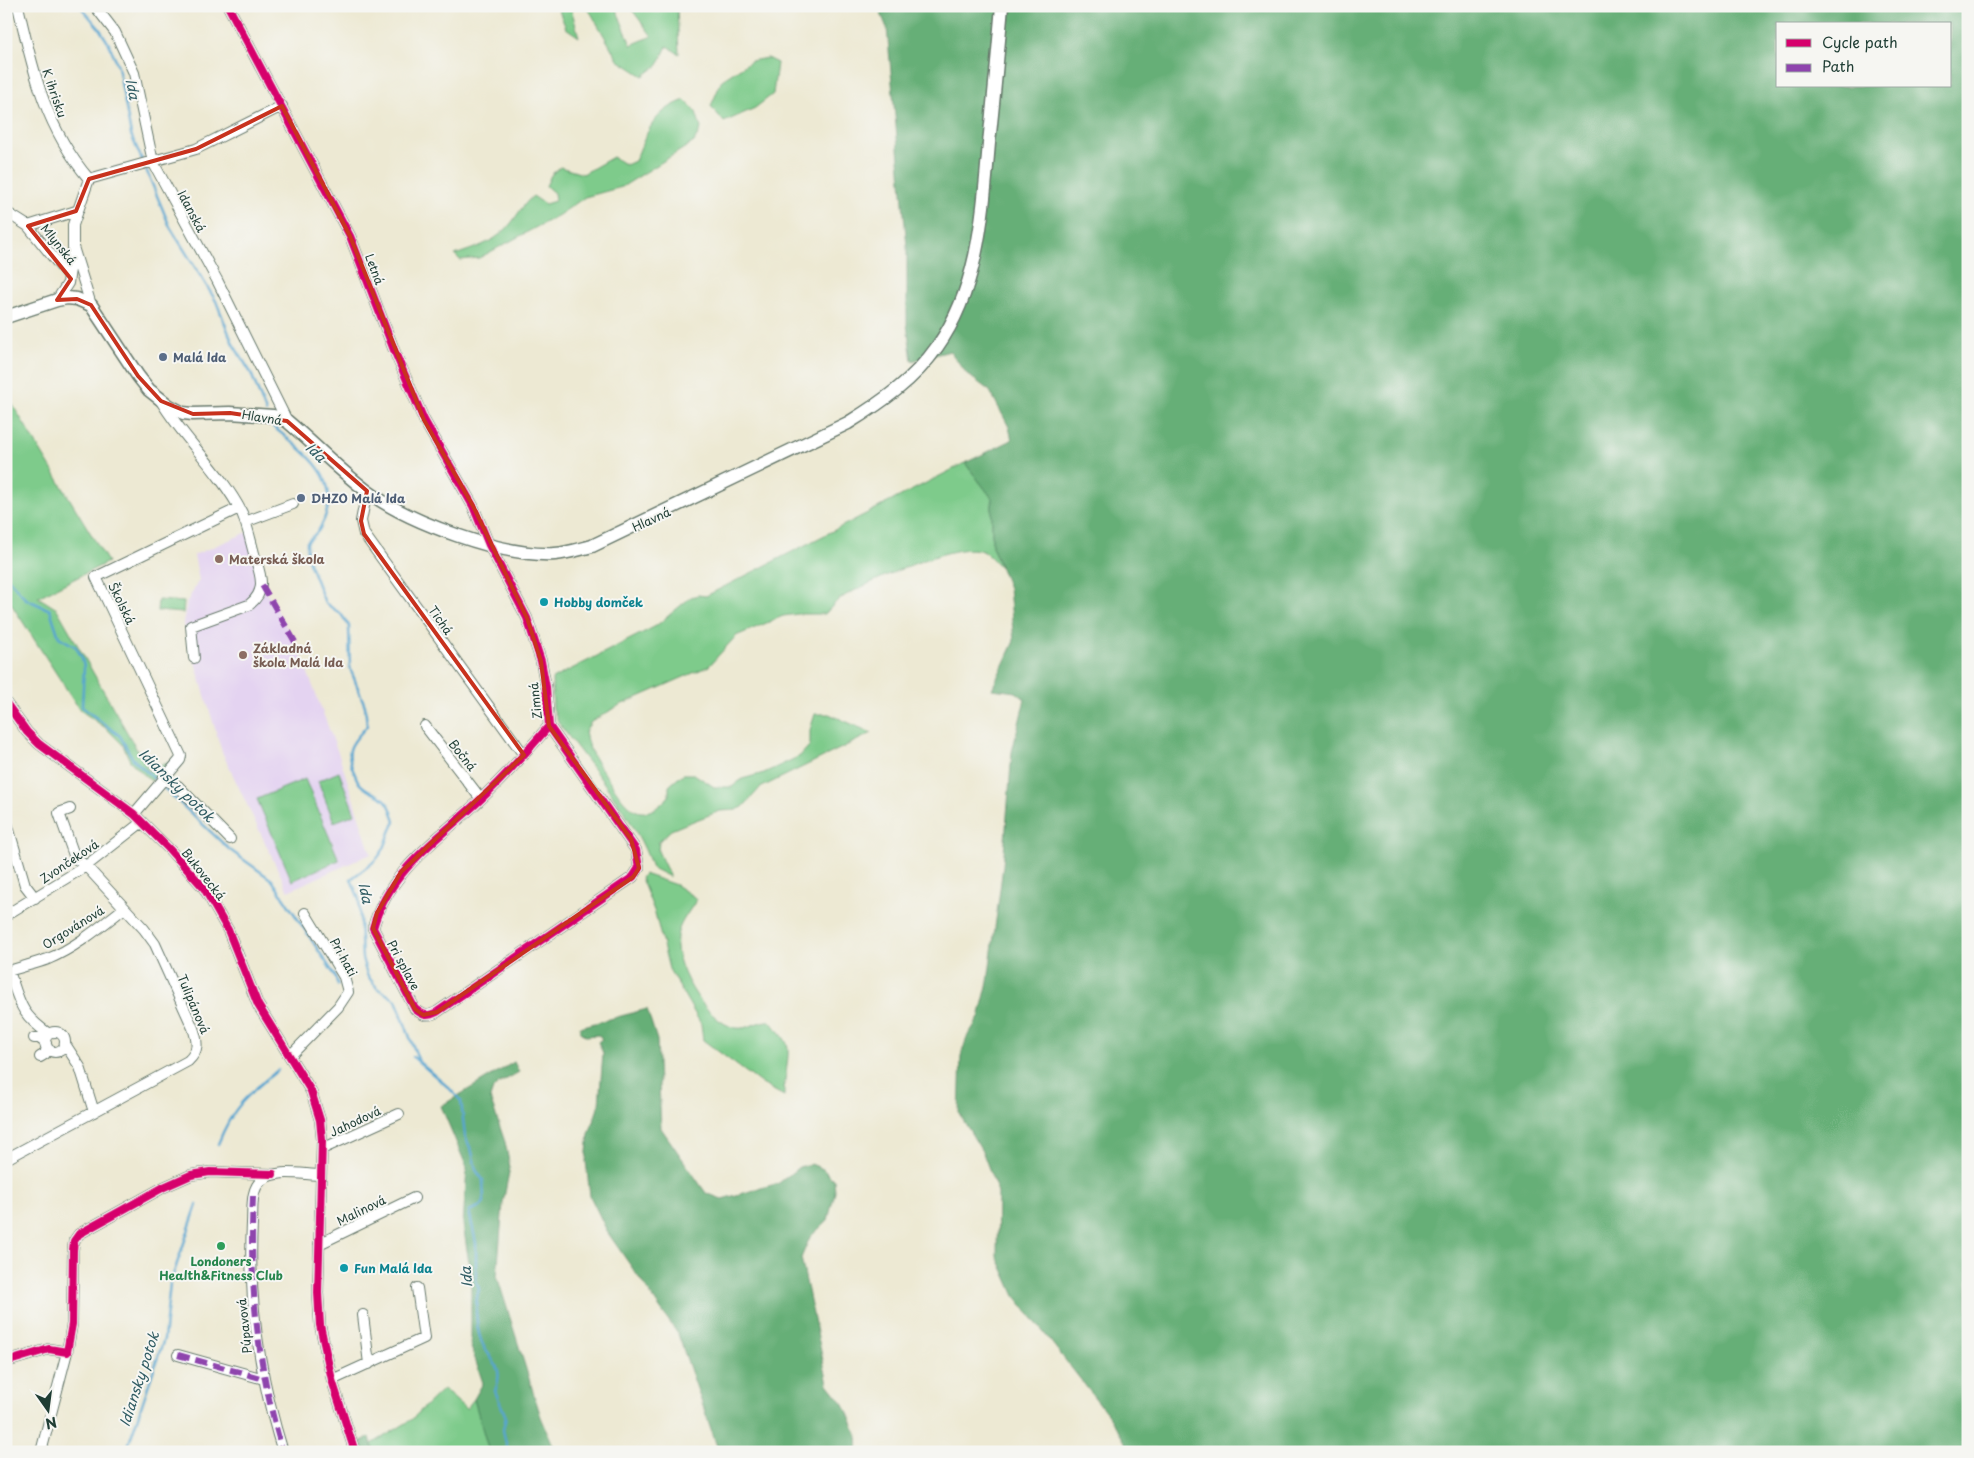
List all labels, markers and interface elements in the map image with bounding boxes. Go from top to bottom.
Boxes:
legend [1776,22,1952,88]
text: Cycle path [1822,30,1898,53]
text: Path [1822,54,1854,77]
street label: K ihrisku [38,66,72,120]
water label: Ida [121,77,146,103]
street label: Idanská [173,187,211,236]
street label: Mlynská [37,220,81,269]
street label: Letná [361,251,389,288]
place label: Malá Ida [173,348,227,366]
marker: Malá Ida [157,351,169,363]
street label: Hlavná [241,405,284,429]
water label: Ida [301,437,332,468]
place label: DHZO Malá Ida [311,489,406,507]
marker: DHZO Malá Ida [295,492,307,504]
street label: Hlavná [629,502,674,536]
place label: Materská škola [229,550,325,568]
marker: Materská škola [213,553,225,565]
street label: Školská [104,579,140,628]
place label: Hobby domček [554,593,643,611]
marker: Hobby domček [538,596,550,608]
street label: Tichá [425,602,458,639]
place label: Základná škola Malá Ida [253,639,344,671]
marker: Základná škola Malá Ida [237,649,249,661]
street label: Zimná [524,681,546,720]
street label: Bočná [445,735,481,775]
water label: Idiansky potok [134,743,220,827]
street label: Zvončeková [36,834,103,887]
street label: Bukovecká [178,844,230,904]
water label: Ida [354,881,379,907]
street label: Orgovánová [39,901,108,953]
street label: Pri hati [326,934,362,980]
street label: Pri splave [383,937,425,993]
street label: Tulipánová [173,971,215,1037]
street label: Jahodová [326,1101,384,1141]
street label: Malinová [333,1190,389,1230]
marker: Londoners Health&Fitness Club [215,1240,227,1252]
place label: Londoners Health&Fitness Club [159,1252,283,1284]
place label: Fun Malá Ida [354,1259,433,1277]
marker: Fun Malá Ida [338,1262,350,1274]
water label: Ida [455,1265,477,1288]
street label: Púpavová [232,1297,256,1354]
water label: Idiansky potok [114,1329,164,1429]
north arrow [22,1386,72,1436]
text: N [43,1412,59,1435]

